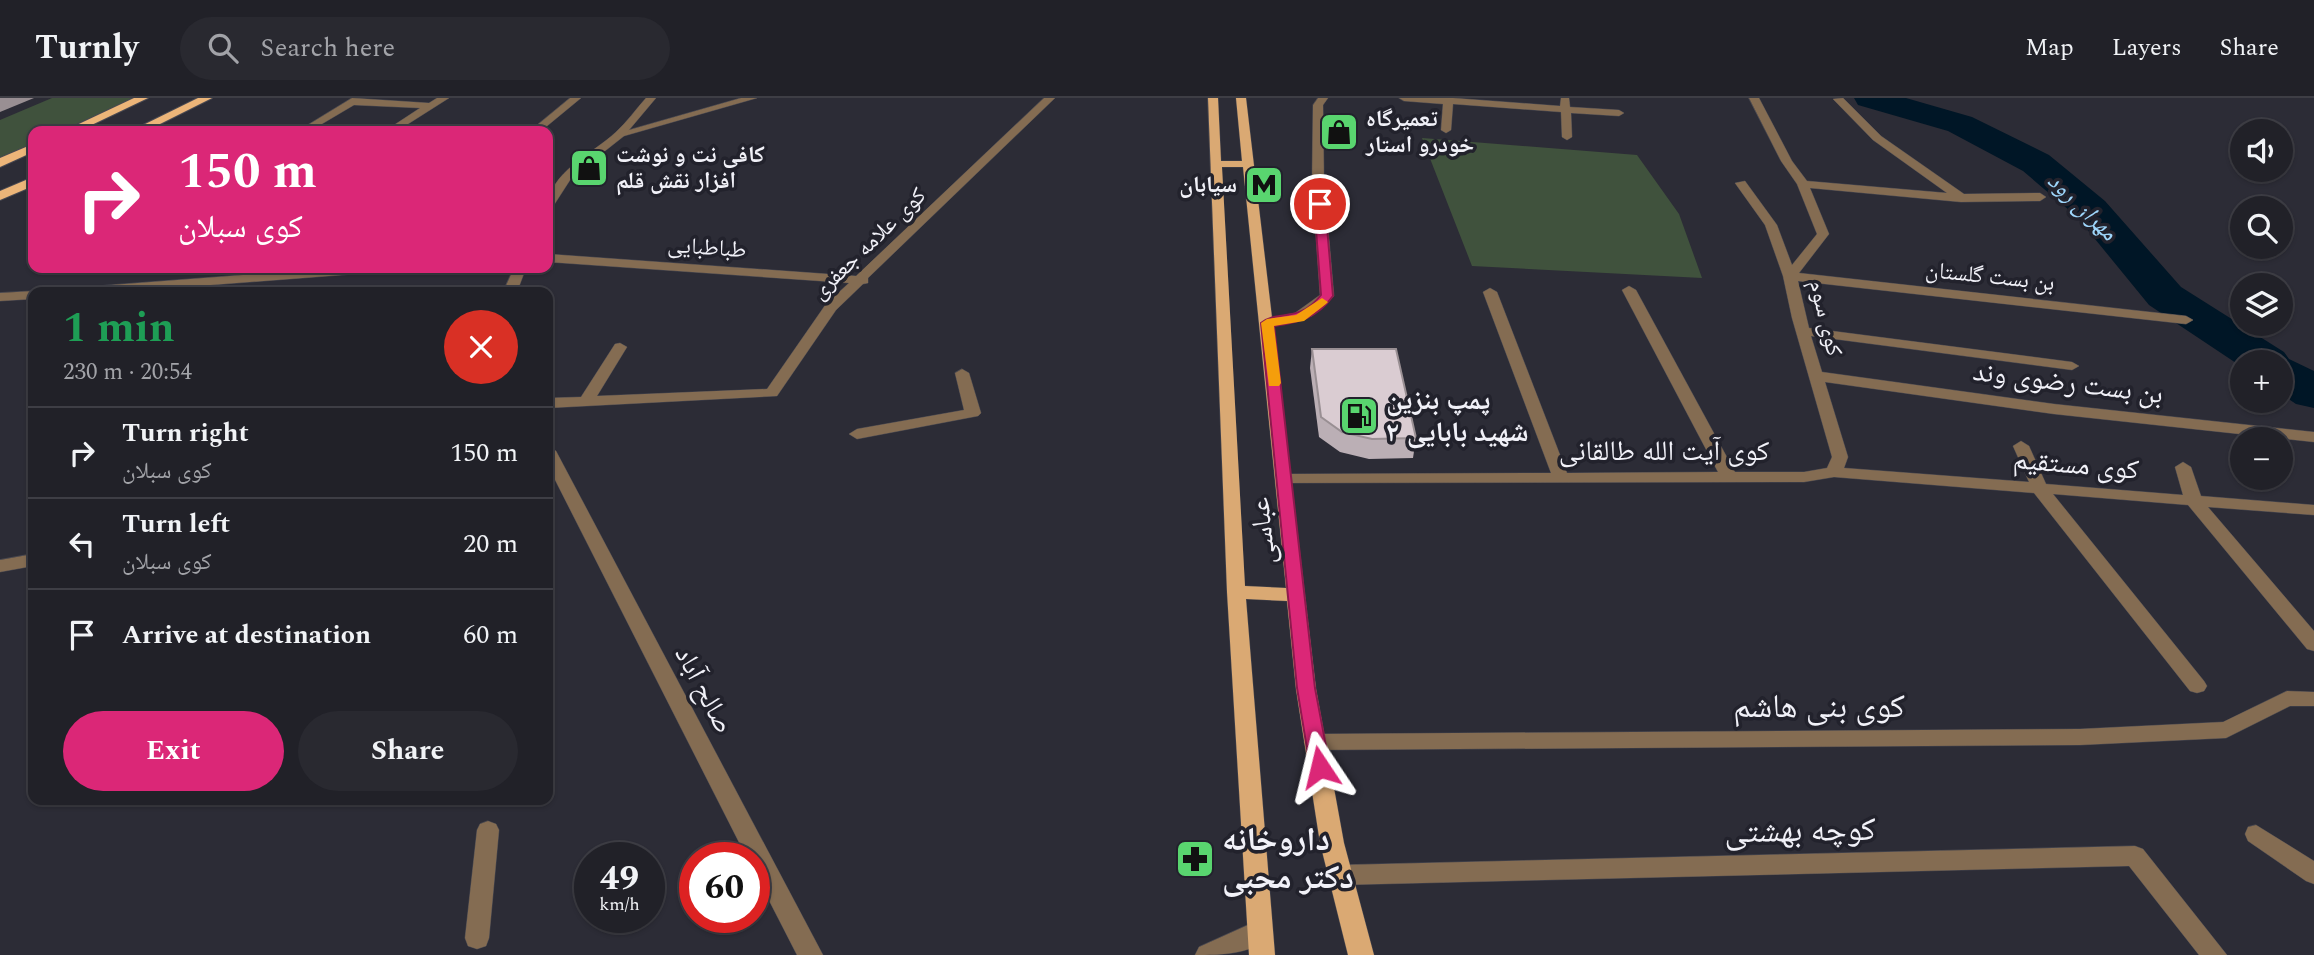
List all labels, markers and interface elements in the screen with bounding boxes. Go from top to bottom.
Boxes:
search box [180,17,670,80]
text: Turnly [35,23,138,73]
text: Search here [260,28,395,68]
icon: search [204,29,242,67]
text: Map [2025,30,2074,66]
text: Layers [2112,30,2182,66]
text: Share [2220,30,2279,66]
place label: تعمیرگاه خودرو استار [1365,102,1474,163]
shop icon: تعمیرگاه خودرو استار [1318,111,1360,153]
map controls [2230,119,2293,490]
button: sound [2230,119,2293,182]
text: 150 m [178,135,317,210]
place label: کافی نت و نوشت افزار نقش قلم [616,138,765,199]
shop icon: کافی نت و نوشت افزار نقش قلم [568,147,610,189]
icon: right [63,154,154,245]
metro station icon: سیابان [1243,164,1285,206]
water label: مهران رود [2039,164,2125,250]
place label: سیابان [1179,168,1237,203]
pin [1290,174,1350,234]
street label: کوی علامه جعفری [803,179,935,308]
icon: arrive [1301,185,1339,223]
button: search [2230,196,2293,259]
text: کوی سبلان [178,203,303,252]
street label: طباطبایی [666,228,748,268]
street label: بن بست گلستان [1924,253,2056,301]
button: layers [2230,273,2293,336]
street label: کوی سوم [1799,276,1851,360]
text: 1 min [63,297,175,360]
button: close [444,310,518,384]
street label: بن بست رضوی وند [1970,350,2166,416]
button: + [2230,350,2293,413]
text: 230 m · 20:54 [63,355,192,390]
place label: پمپ بنزین شهید بابایی ۲ [1386,379,1529,454]
fuel station icon: پمپ بنزین شهید بابایی ۲ [1338,395,1380,437]
text: Turn right [122,413,249,453]
button: − [2230,427,2293,490]
street label: کوی آیت الله طالقانی [1559,430,1770,473]
text: 150 m [450,433,518,473]
icon: right [63,434,101,472]
street label: کوی مستقیم [2011,438,2141,492]
text: کوی سبلان [122,454,212,489]
street label: عباسى [1238,495,1288,567]
text: Turn left [122,504,230,544]
text: 20 m [463,524,518,564]
icon: left [63,525,101,563]
text: کوی سبلان [122,545,212,580]
text: Arrive at destination [122,615,371,655]
text: 60 m [463,615,518,655]
icon: arrive [63,616,101,654]
street label: صالح آباد [663,639,745,741]
street label: کوی بنی هاشم [1733,682,1905,732]
button: Exit [63,711,284,791]
button: Share [298,711,518,791]
position arrow [1283,730,1357,804]
street label: کوچه بهشتی [1724,805,1876,857]
place label: داروخانه دکتر محبی [1222,815,1354,903]
pharmacy icon: داروخانه دکتر محبی [1174,838,1216,880]
speed limit sign: 60 [679,842,770,933]
text: 49 [600,852,639,905]
text: km/h [599,891,640,918]

